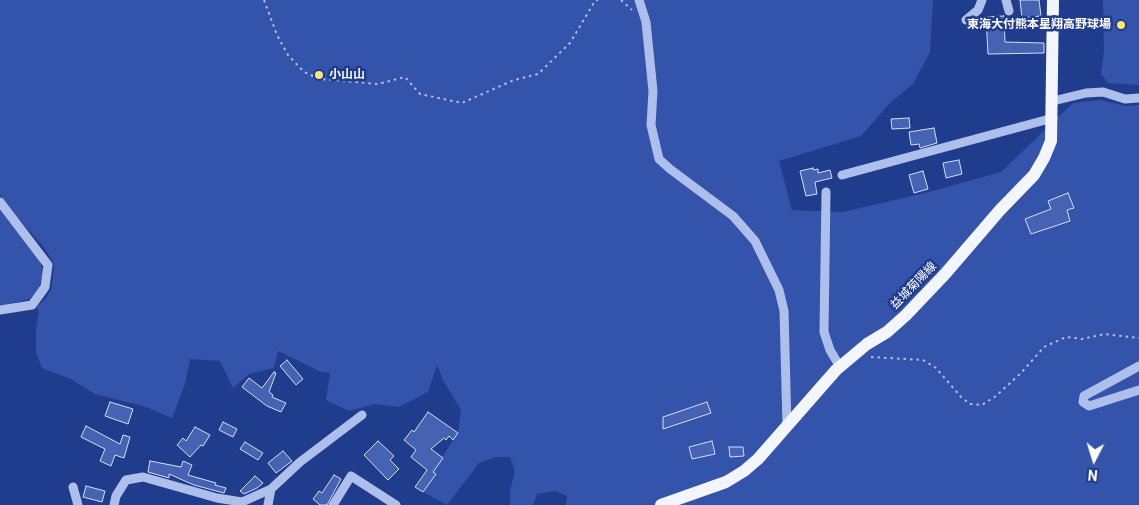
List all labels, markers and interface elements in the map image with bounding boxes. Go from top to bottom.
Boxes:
place label: 東海大付熊本星翔高野球場 [967,18,1111,32]
marker: 東海大付熊本星翔高野球場 [1115,19,1127,31]
place label: 小山山 [329,68,365,82]
marker: 小山山 [313,69,325,81]
street label: 益城菊陽線 [888,259,940,313]
north arrow [1069,435,1119,485]
text: N [1087,467,1098,483]

